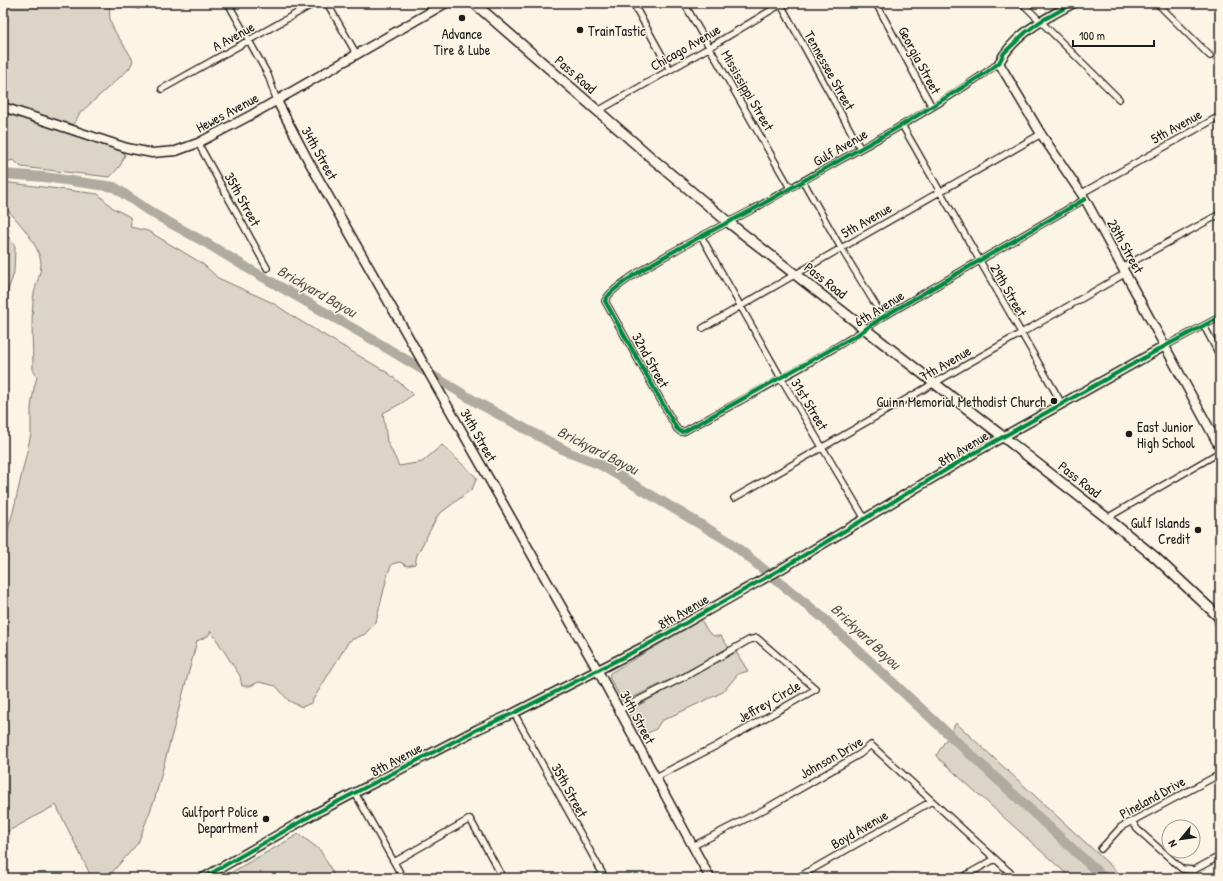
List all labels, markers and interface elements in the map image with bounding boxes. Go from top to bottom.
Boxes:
marker: Advance Tire & Lube [457,13,467,23]
street label: A Avenue [208,16,258,55]
street label: Chicago Avenue [646,19,724,76]
place label: TrainTastic [588,21,646,40]
scale bar [1073,22,1154,48]
street label: Georgia Street [893,23,946,98]
place label: Advance Tire & Lube [434,24,491,59]
marker: TrainTastic [575,25,585,35]
street label: Tennessee Street [800,27,860,113]
text: 100 m [1079,27,1105,44]
street label: Mississippi Street [716,46,779,134]
street label: Pass Road [551,51,601,98]
street label: Hewes Avenue [192,87,262,136]
street label: 5th Avenue [1147,104,1205,148]
street label: 34th Street [298,123,342,183]
street label: Gulf Avenue [809,124,871,170]
street label: 35th Street [220,169,266,229]
street label: 5th Avenue [837,198,895,242]
street label: 28th Street [1103,216,1149,277]
street label: Pass Road [801,257,852,303]
water label: Brickyard Bayou [274,260,361,323]
street label: 29th Street [986,260,1032,320]
street label: 6th Avenue [851,285,908,331]
street label: 32nd Street [628,329,674,391]
street label: 7th Avenue [916,340,975,385]
street label: 31st Street [787,375,833,434]
place label: Guinn Memorial Methodist Church [877,392,1046,411]
marker: Guinn Memorial Methodist Church [1049,396,1059,406]
street label: 34th Street [456,405,502,465]
place label: East Junior High School [1137,417,1195,453]
water label: Brickyard Bayou [554,421,643,480]
street label: 8th Avenue [934,425,992,470]
marker: East Junior High School [1124,429,1134,439]
street label: Pass Road [1055,456,1106,502]
place label: Gulf Islands Credit [1131,513,1190,548]
marker: Gulf Islands Credit [1193,525,1203,535]
street label: 8th Avenue [654,589,712,633]
water label: Brickyard Bayou [827,598,906,674]
street label: Jeffrey Circle [734,675,805,727]
street label: 34th Street [616,687,660,747]
street label: Johnson Drive [796,731,866,783]
street label: 8th Avenue [367,737,425,780]
street label: 35th Street [547,760,593,820]
street label: Pineland Drive [1116,771,1189,823]
place label: Gulfport Police Department [182,802,258,838]
street label: Boyd Avenue [827,805,892,854]
marker: Gulfport Police Department [261,814,271,824]
north arrow [1161,819,1201,859]
text: N [1165,838,1180,850]

